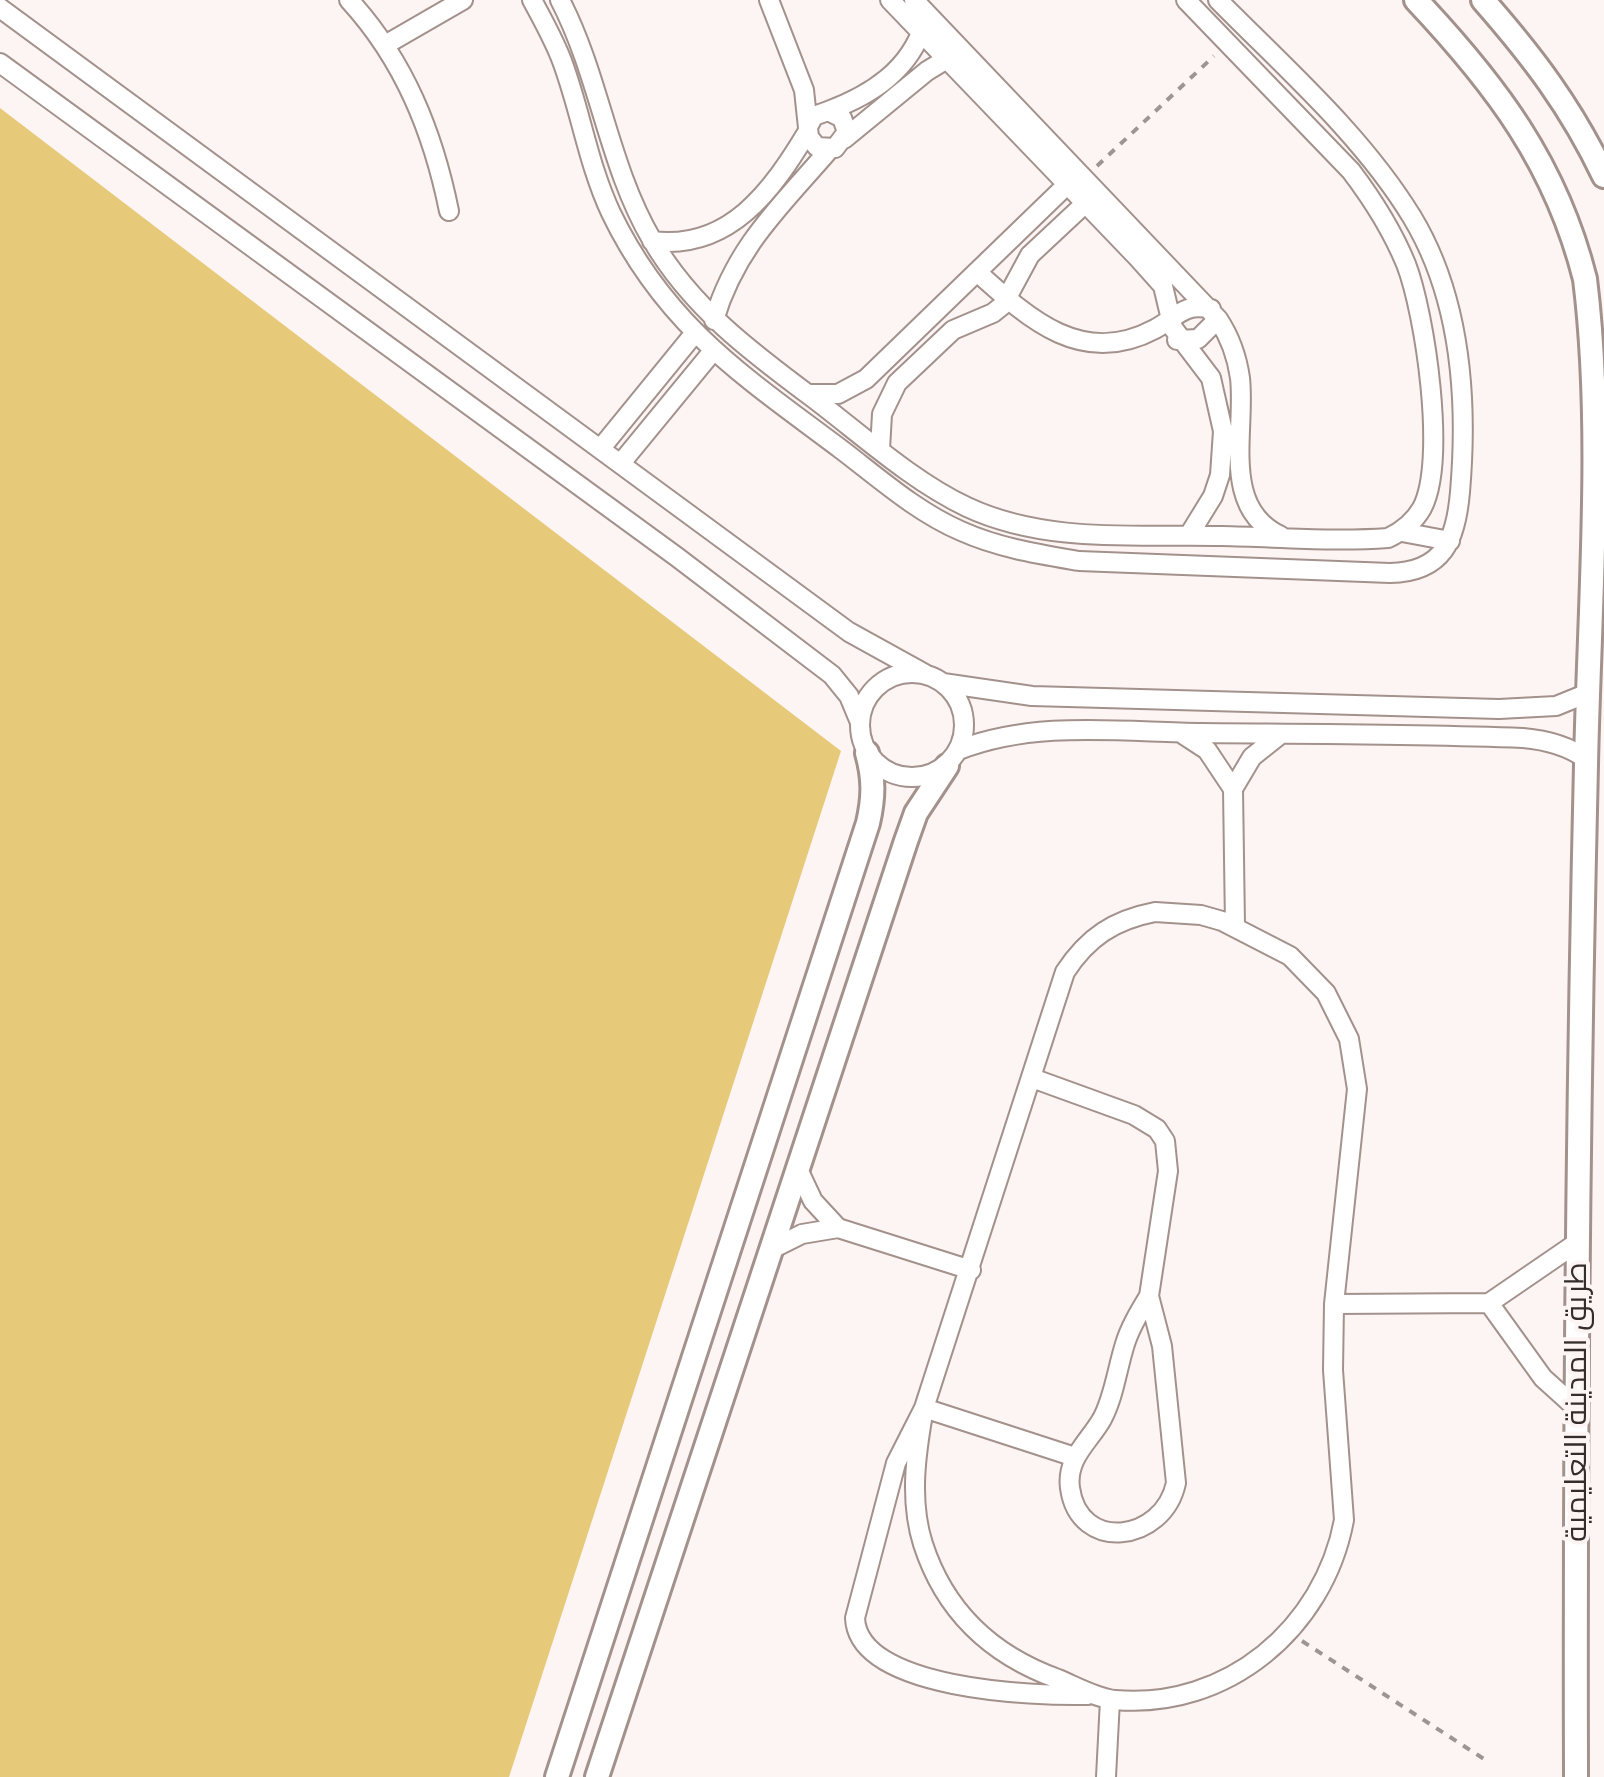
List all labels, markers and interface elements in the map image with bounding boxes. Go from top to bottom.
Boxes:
street label: طريق المدينة التعليمية [1558,1262,1594,1542]

